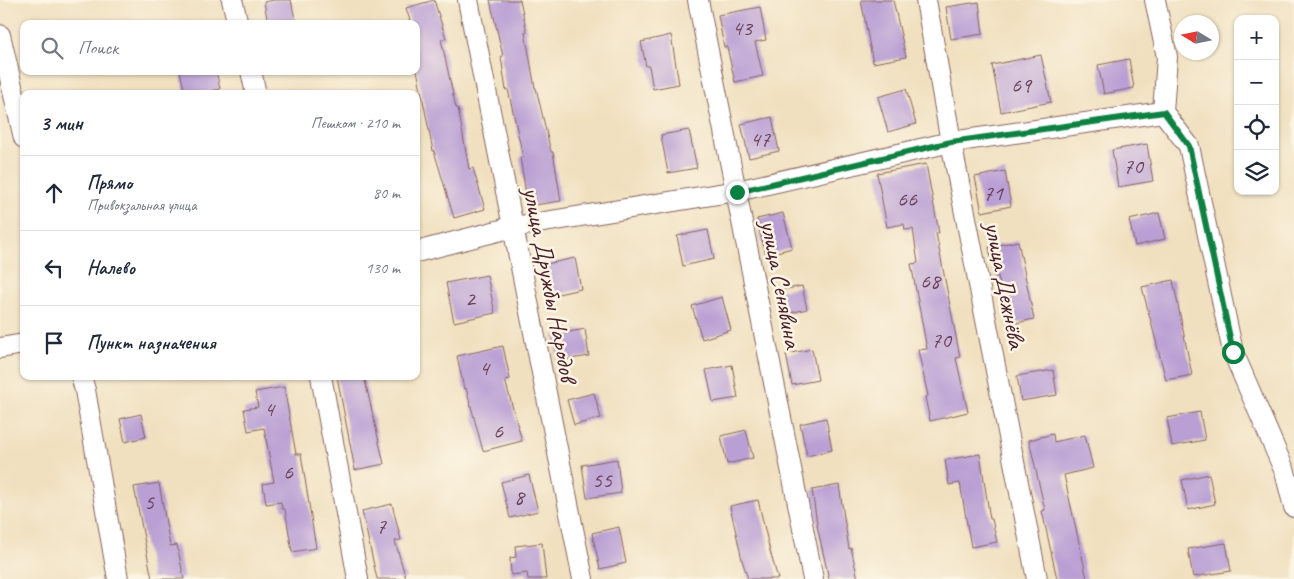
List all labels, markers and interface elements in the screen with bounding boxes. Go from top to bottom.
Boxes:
house number: 43 [732,14,754,42]
north arrow [1174,15,1219,60]
map controls [1234,15,1279,195]
button: + [1234,15,1279,60]
search box [20,20,420,75]
icon: search [38,34,66,62]
text: Поиск [78,36,118,60]
button: − [1234,60,1279,105]
house number: 69 [1011,71,1033,99]
button: locate [1234,105,1279,150]
text: 3 мин [40,110,83,136]
text: Пешком · 210 m [311,113,400,133]
house number: 47 [750,125,771,153]
button: layers [1234,150,1279,195]
house number: 70 [1123,152,1145,180]
text: Прямо [87,171,132,195]
icon: ahead [40,179,68,207]
house number: 71 [983,179,1004,207]
route end [726,181,749,204]
street label: улица Дружбы Народов [515,182,586,389]
text: 80 m [373,183,400,203]
house number: 66 [897,185,918,213]
text: Привокзальная улица [87,195,197,215]
street label: улица Сенявина [753,215,809,353]
street label: улица Дежнёва [977,217,1033,353]
icon: left [40,254,68,282]
text: Налево [87,256,135,280]
text: 130 m [366,258,400,278]
house number: 68 [920,267,942,295]
house number: 2 [465,285,477,313]
house number: 70 [931,326,953,354]
icon: arrive [40,329,68,357]
text: Пункт назначения [87,331,216,355]
route start [1222,341,1245,364]
house number: 4 [479,354,491,382]
house number: 4 [264,395,276,423]
house number: 6 [493,417,504,445]
house number: 6 [283,458,294,486]
house number: 55 [592,466,613,494]
house number: 8 [514,483,526,511]
house number: 5 [144,488,155,516]
house number: 7 [376,512,387,540]

